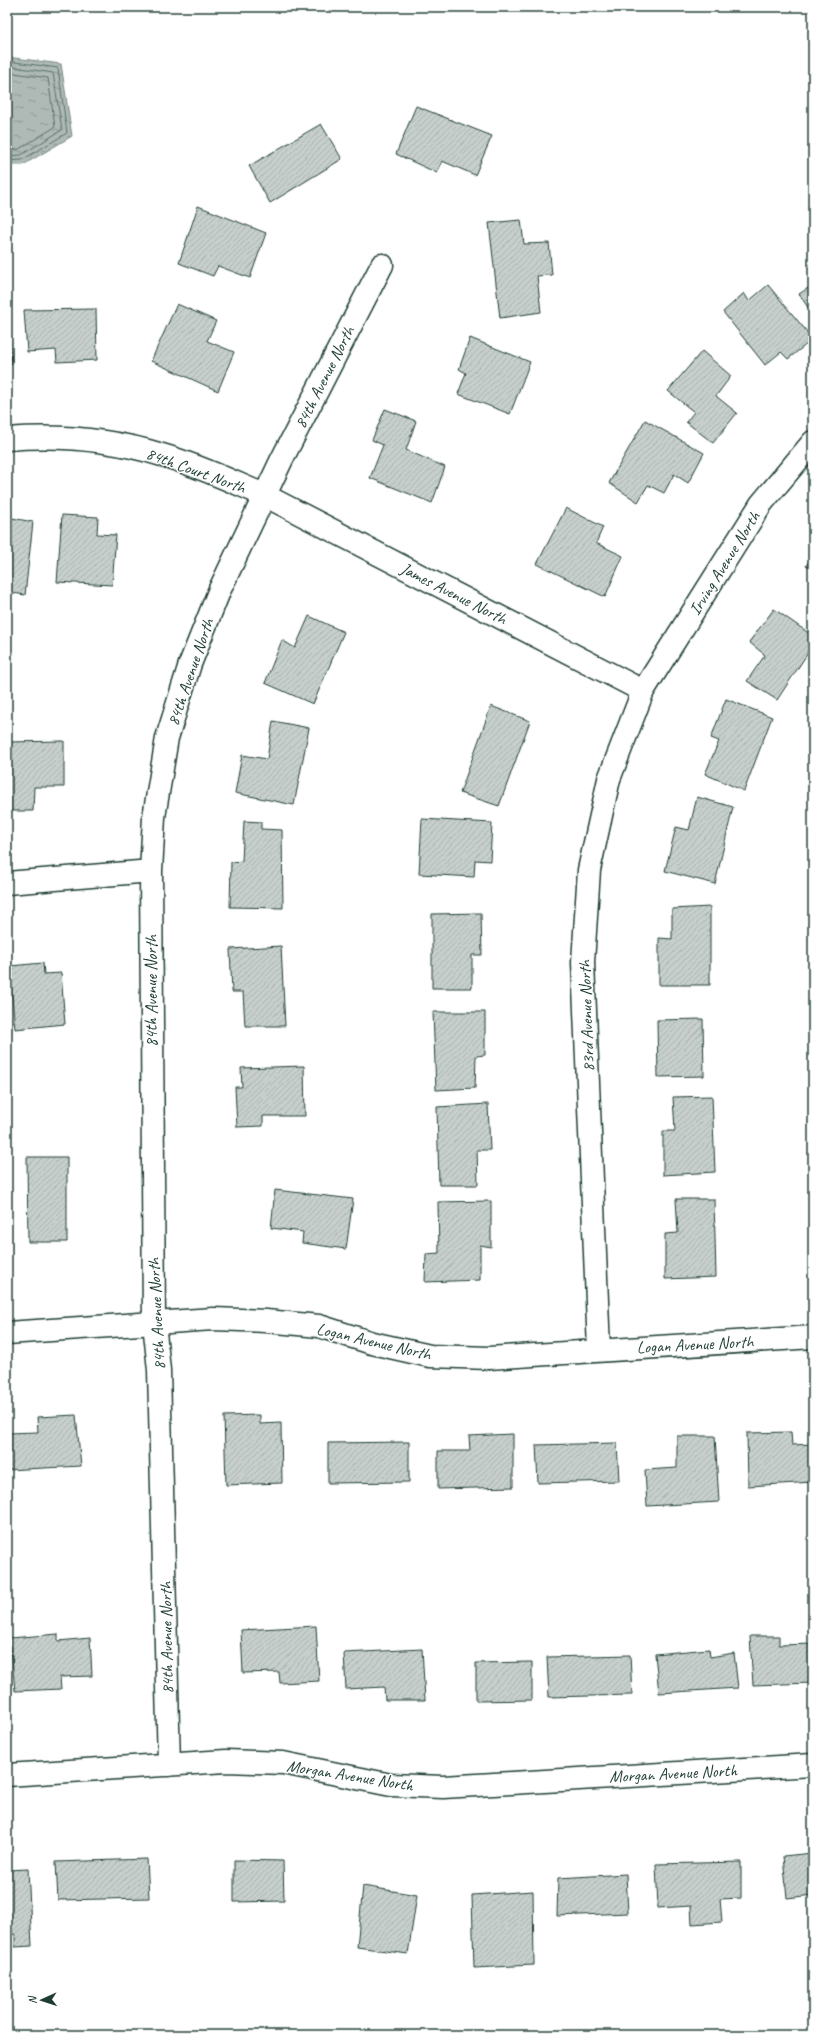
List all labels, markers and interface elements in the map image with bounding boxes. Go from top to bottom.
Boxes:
street label: 84th Avenue North [290,322,360,432]
street label: 84th Court North [143,443,249,499]
street label: Irving Avenue North [684,507,765,619]
street label: James Avenue North [396,557,511,630]
street label: 84th Avenue North [162,615,219,728]
street label: 84th Avenue North [141,934,162,1047]
street label: 83rd Avenue North [574,959,599,1072]
street label: 84th Avenue North [143,1256,170,1370]
street label: Logan Avenue North [315,1318,434,1365]
street label: Logan Avenue North [636,1331,755,1358]
street label: 84th Avenue North [155,1581,178,1694]
street label: Morgan Avenue North [285,1755,416,1796]
street label: Morgan Avenue North [609,1760,739,1787]
north arrow [22,1980,62,2020]
text: N [25,1995,39,2004]

